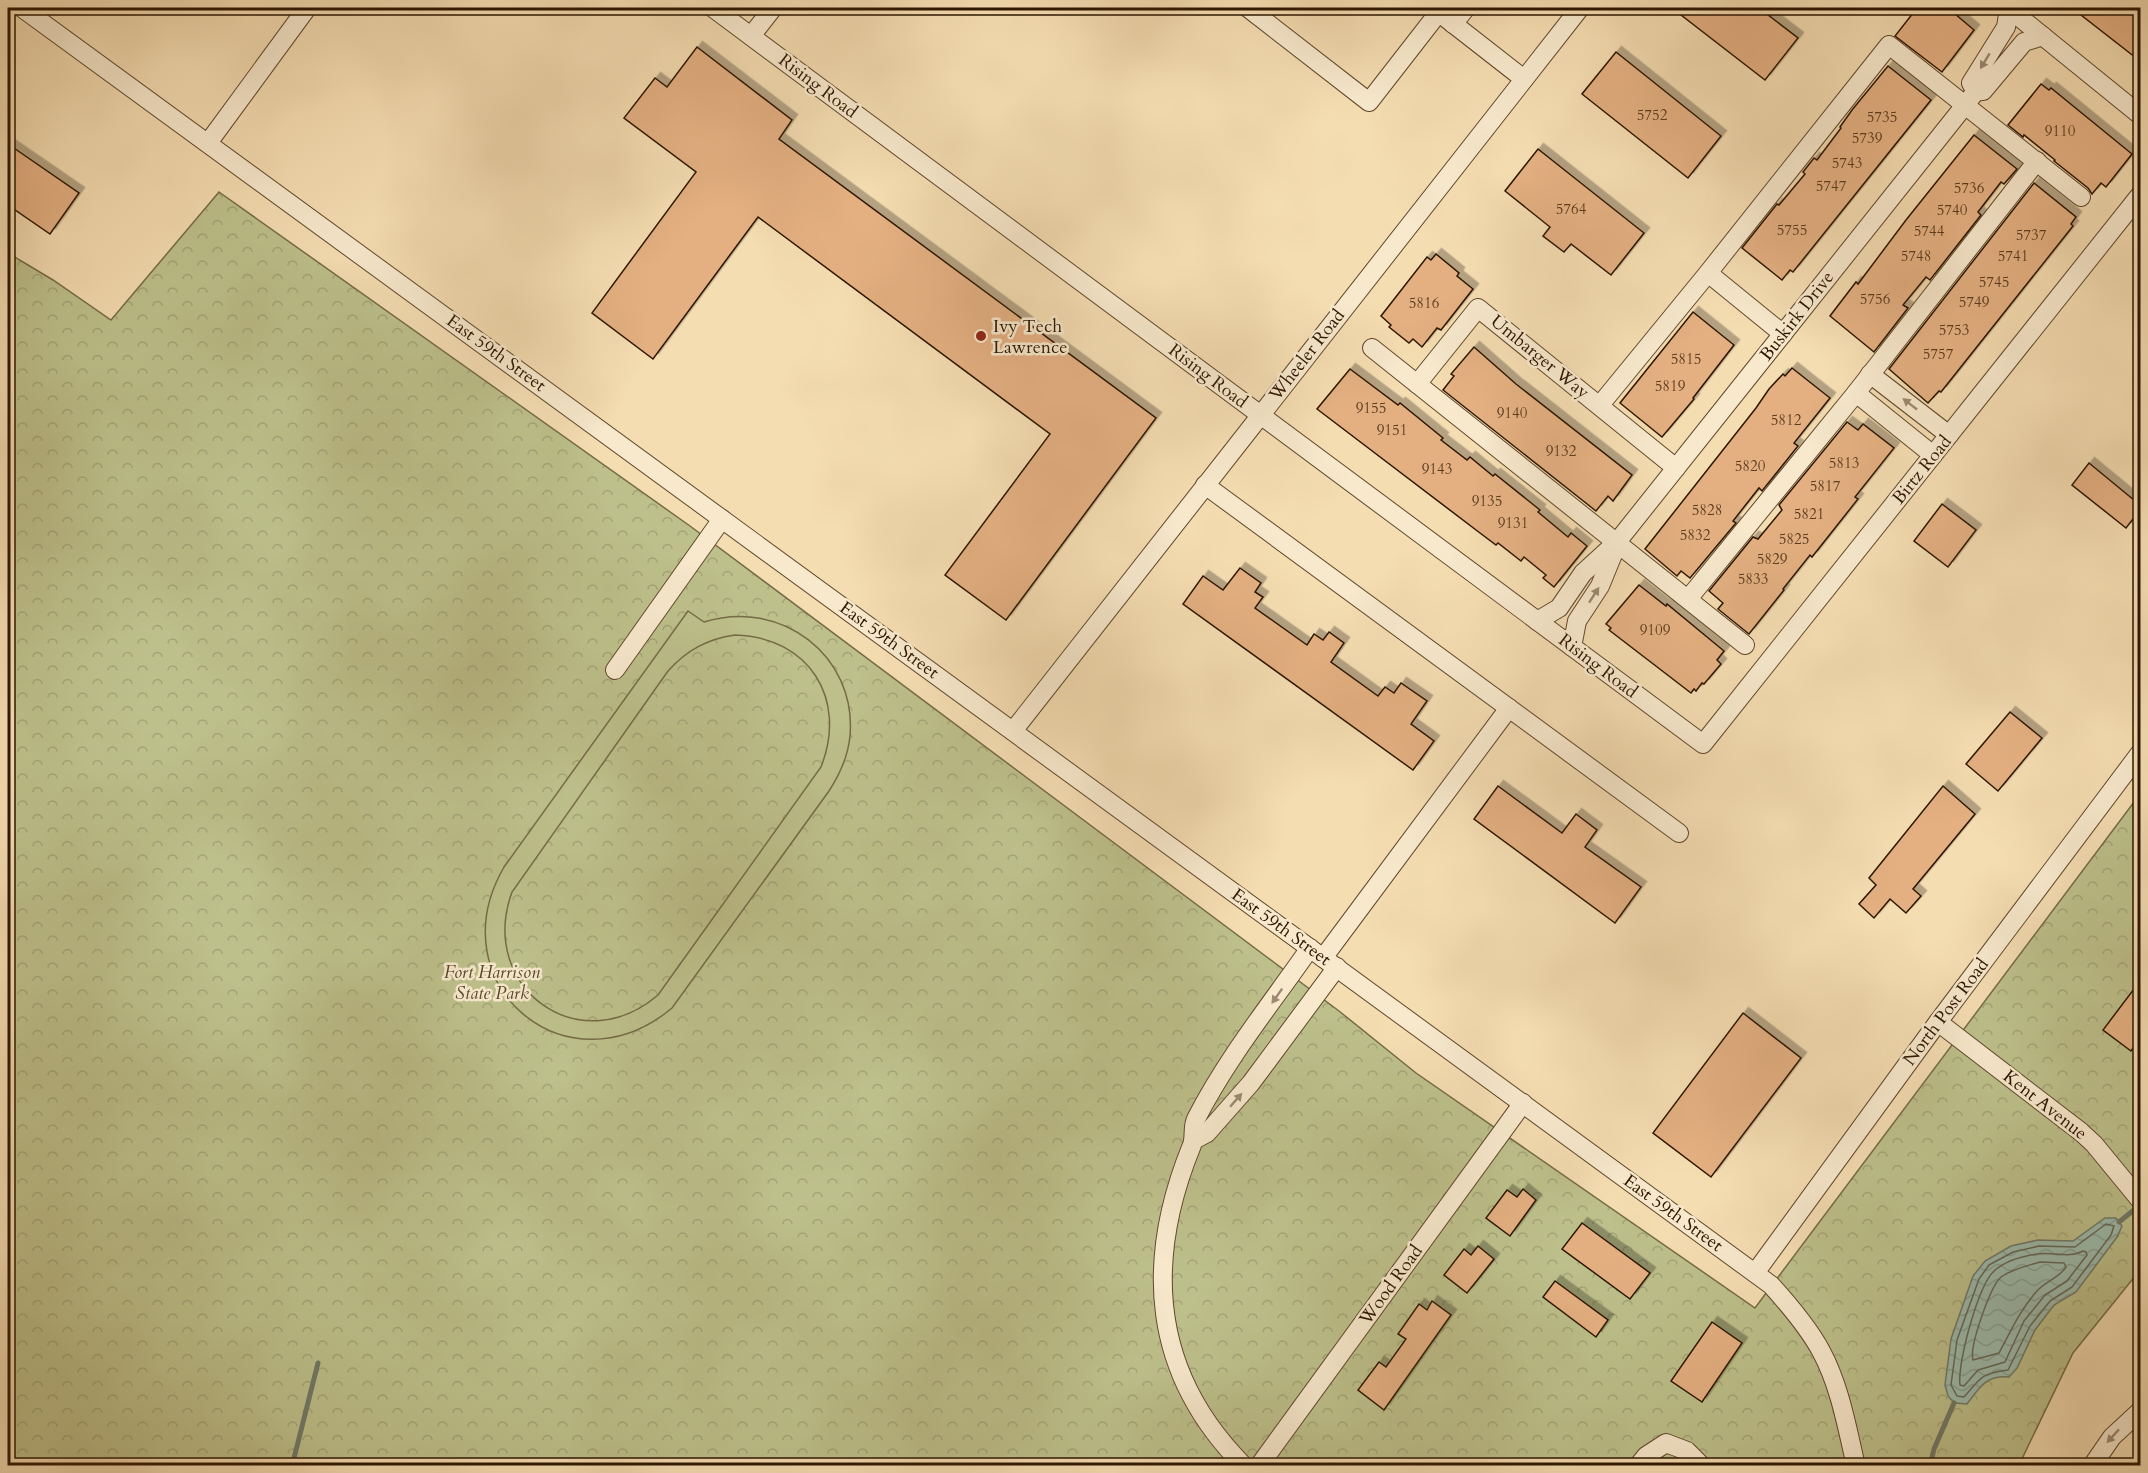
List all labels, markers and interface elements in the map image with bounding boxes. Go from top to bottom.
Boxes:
street label: Rising Road [773,48,863,124]
one-way arrow [1979,53,1990,69]
house number: 5752 [1637,105,1668,125]
house number: 5735 [1867,107,1897,127]
house number: 9110 [2045,121,2076,141]
house number: 5739 [1852,128,1883,148]
house number: 5743 [1832,153,1862,173]
house number: 5747 [1816,176,1847,196]
house number: 5736 [1954,178,1985,198]
house number: 5764 [1556,199,1587,219]
house number: 5740 [1937,200,1968,220]
house number: 5755 [1777,220,1807,240]
house number: 5744 [1914,221,1945,241]
house number: 5737 [2016,225,2047,245]
house number: 5748 [1901,246,1931,266]
house number: 5741 [1998,246,2028,266]
street label: Buskirk Drive [1754,266,1840,366]
house number: 5745 [1979,272,2009,292]
house number: 5756 [1860,289,1891,309]
house number: 5749 [1959,292,1990,312]
house number: 5816 [1409,293,1440,313]
street label: Wheeler Road [1263,304,1351,407]
street label: East 59th Street [441,308,551,398]
street label: Umbarger Way [1485,309,1595,405]
place label: Ivy Tech Lawrence [993,314,1067,360]
house number: 5753 [1939,320,1969,340]
marker: Ivy Tech Lawrence [974,329,988,343]
street label: Rising Road [1163,338,1253,414]
house number: 5757 [1923,344,1954,364]
house number: 5815 [1671,349,1701,369]
house number: 5819 [1655,376,1686,396]
house number: 9155 [1356,398,1386,418]
one-way arrow [1902,399,1917,411]
house number: 9140 [1497,403,1528,423]
house number: 5812 [1771,410,1802,430]
house number: 9151 [1377,420,1407,440]
street label: Birtz Road [1886,430,1958,510]
house number: 9132 [1546,441,1577,461]
house number: 5813 [1829,453,1859,473]
house number: 5820 [1735,456,1766,476]
house number: 9143 [1422,459,1452,479]
house number: 5817 [1810,476,1841,496]
house number: 9135 [1472,491,1502,511]
house number: 5828 [1692,500,1722,520]
house number: 5821 [1794,504,1824,524]
house number: 9131 [1498,513,1528,533]
house number: 5832 [1680,525,1711,545]
house number: 5825 [1779,529,1809,549]
house number: 5829 [1757,549,1788,569]
house number: 5833 [1738,569,1768,589]
one-way arrow [1588,587,1599,603]
street label: East 59th Street [834,595,944,685]
house number: 9109 [1640,620,1671,640]
street label: Rising Road [1553,628,1643,704]
street label: East 59th Street [1226,882,1336,972]
street label: North Post Road [1897,953,1995,1071]
park label: Fort Harrison State Park [444,960,540,1006]
one-way arrow [1272,988,1283,1004]
street label: Kent Avenue [1998,1064,2092,1146]
one-way arrow [1229,1093,1242,1108]
street label: East 59th Street [1618,1168,1728,1258]
street label: Wood Road [1353,1240,1429,1331]
one-way arrow [2107,1428,2120,1443]

